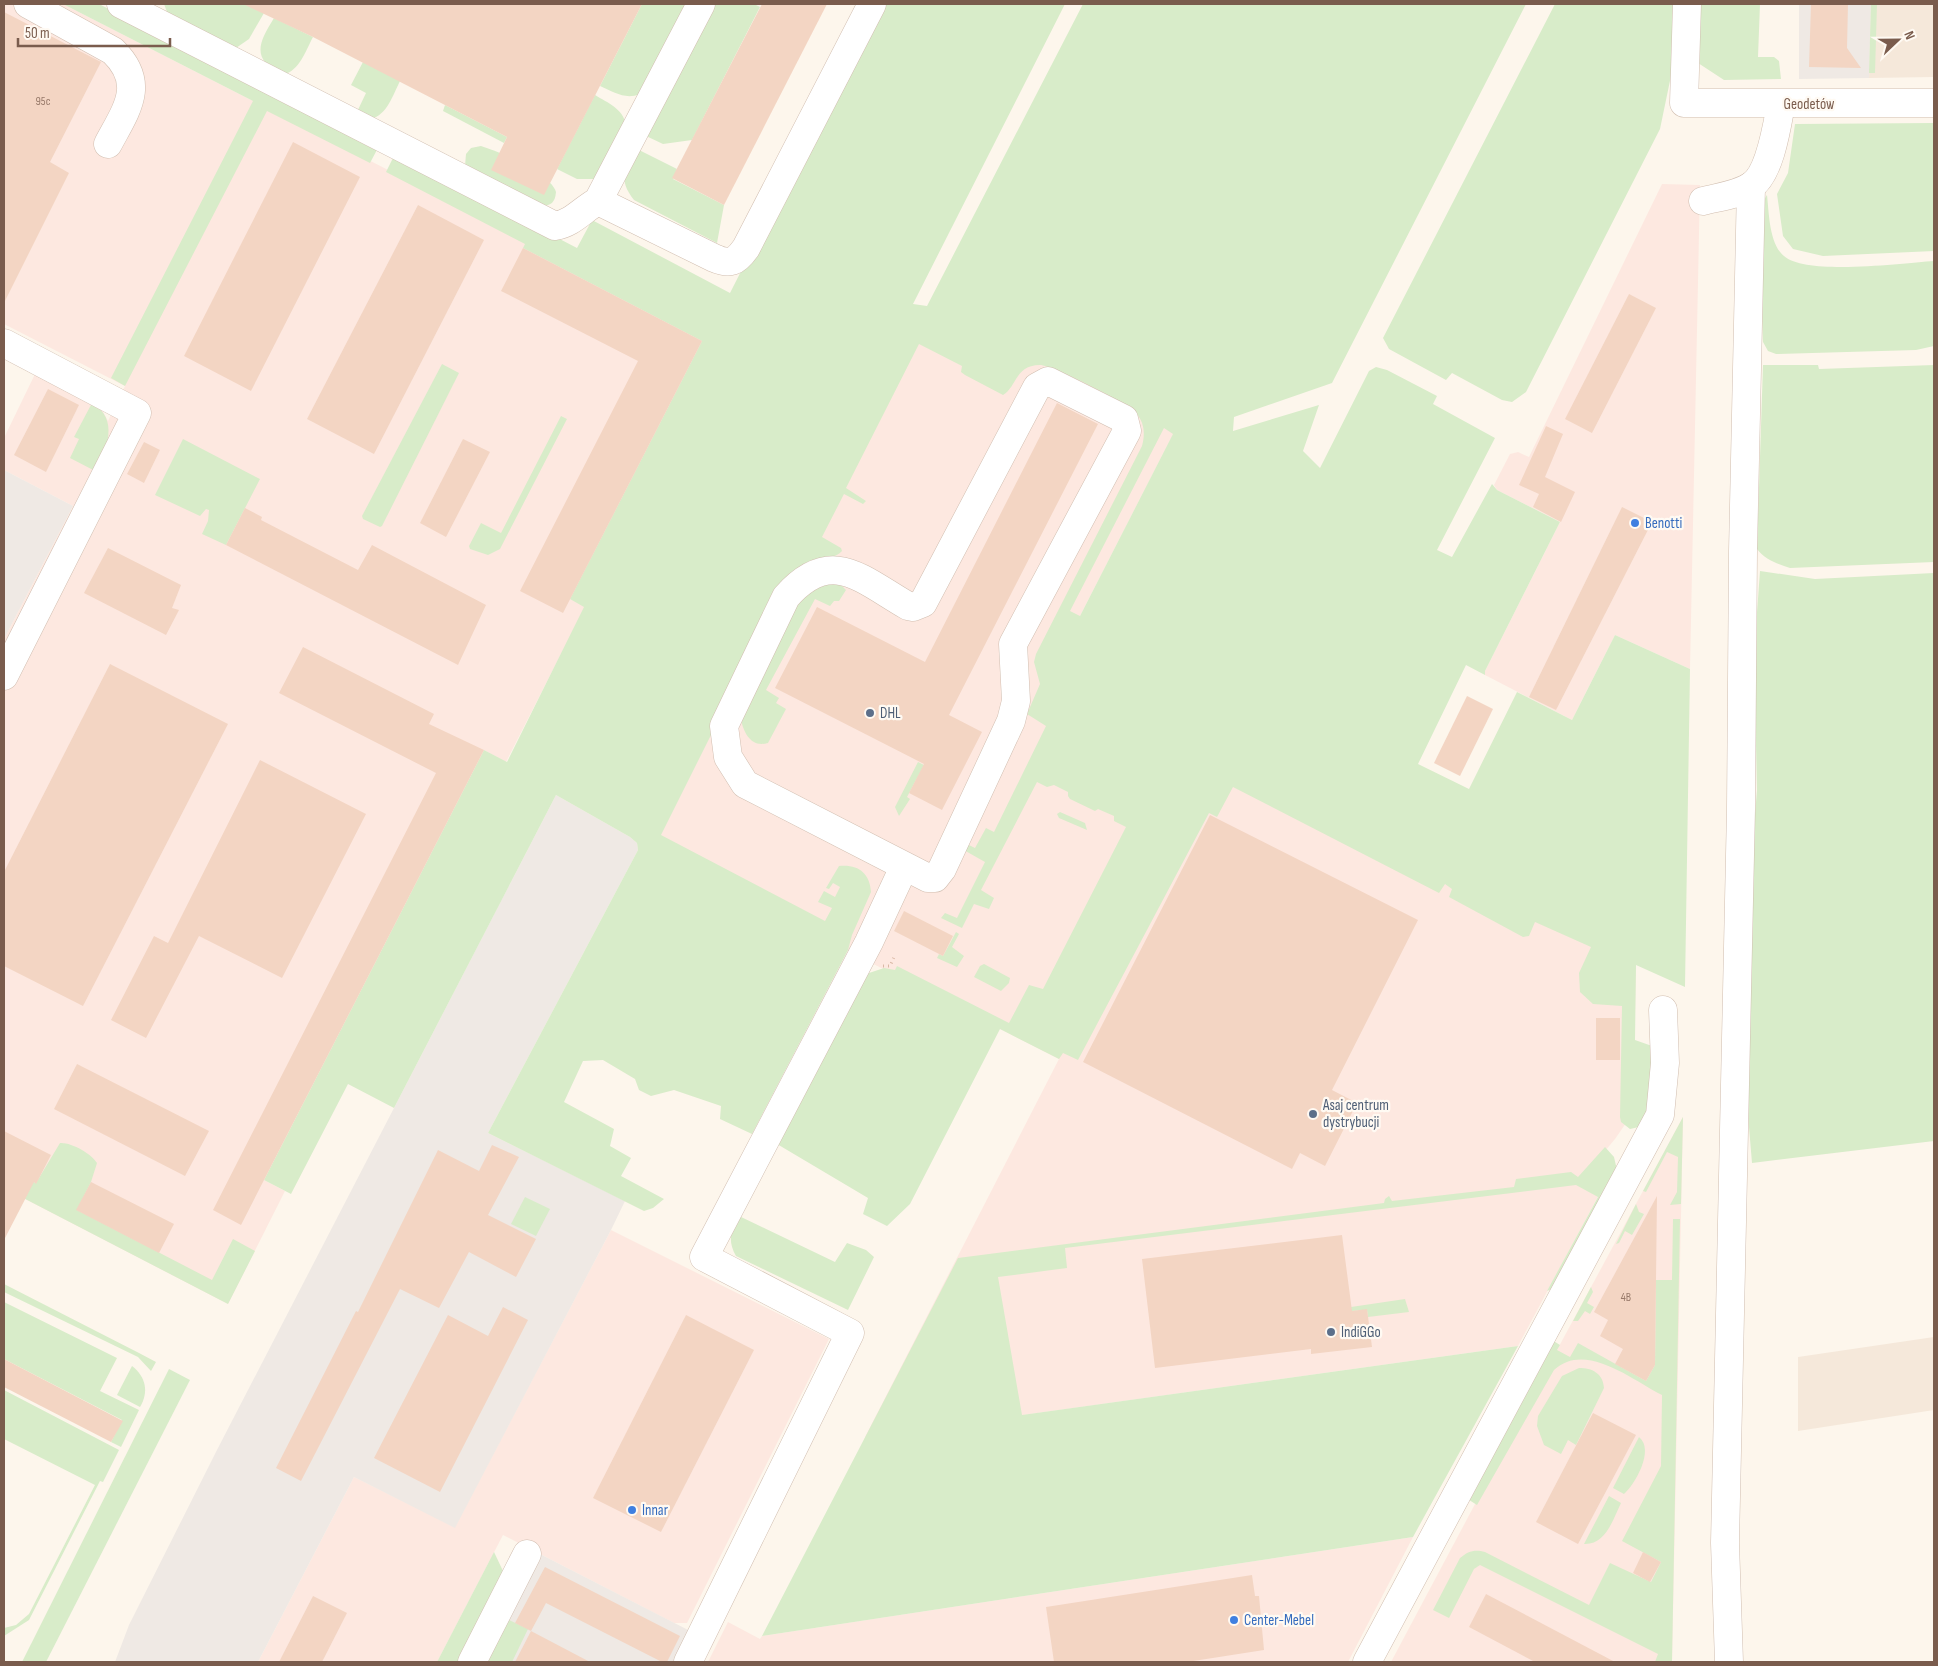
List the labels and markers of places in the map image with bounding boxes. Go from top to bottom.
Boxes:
place label: Benotti [1645,514,1682,533]
marker: Benotti [1629,517,1641,529]
place label: DHL [880,704,901,723]
marker: DHL [864,707,876,719]
place label: Asaj centrum dystrybucji [1322,1096,1389,1132]
marker: Asaj centrum dystrybucji [1307,1108,1319,1120]
place label: IndiGGo [1341,1323,1381,1342]
marker: IndiGGo [1325,1326,1337,1338]
place label: Innar [642,1501,669,1520]
marker: Innar [626,1504,638,1516]
place label: Center-Mebel [1244,1611,1314,1630]
marker: Center-Mebel [1228,1614,1240,1626]

